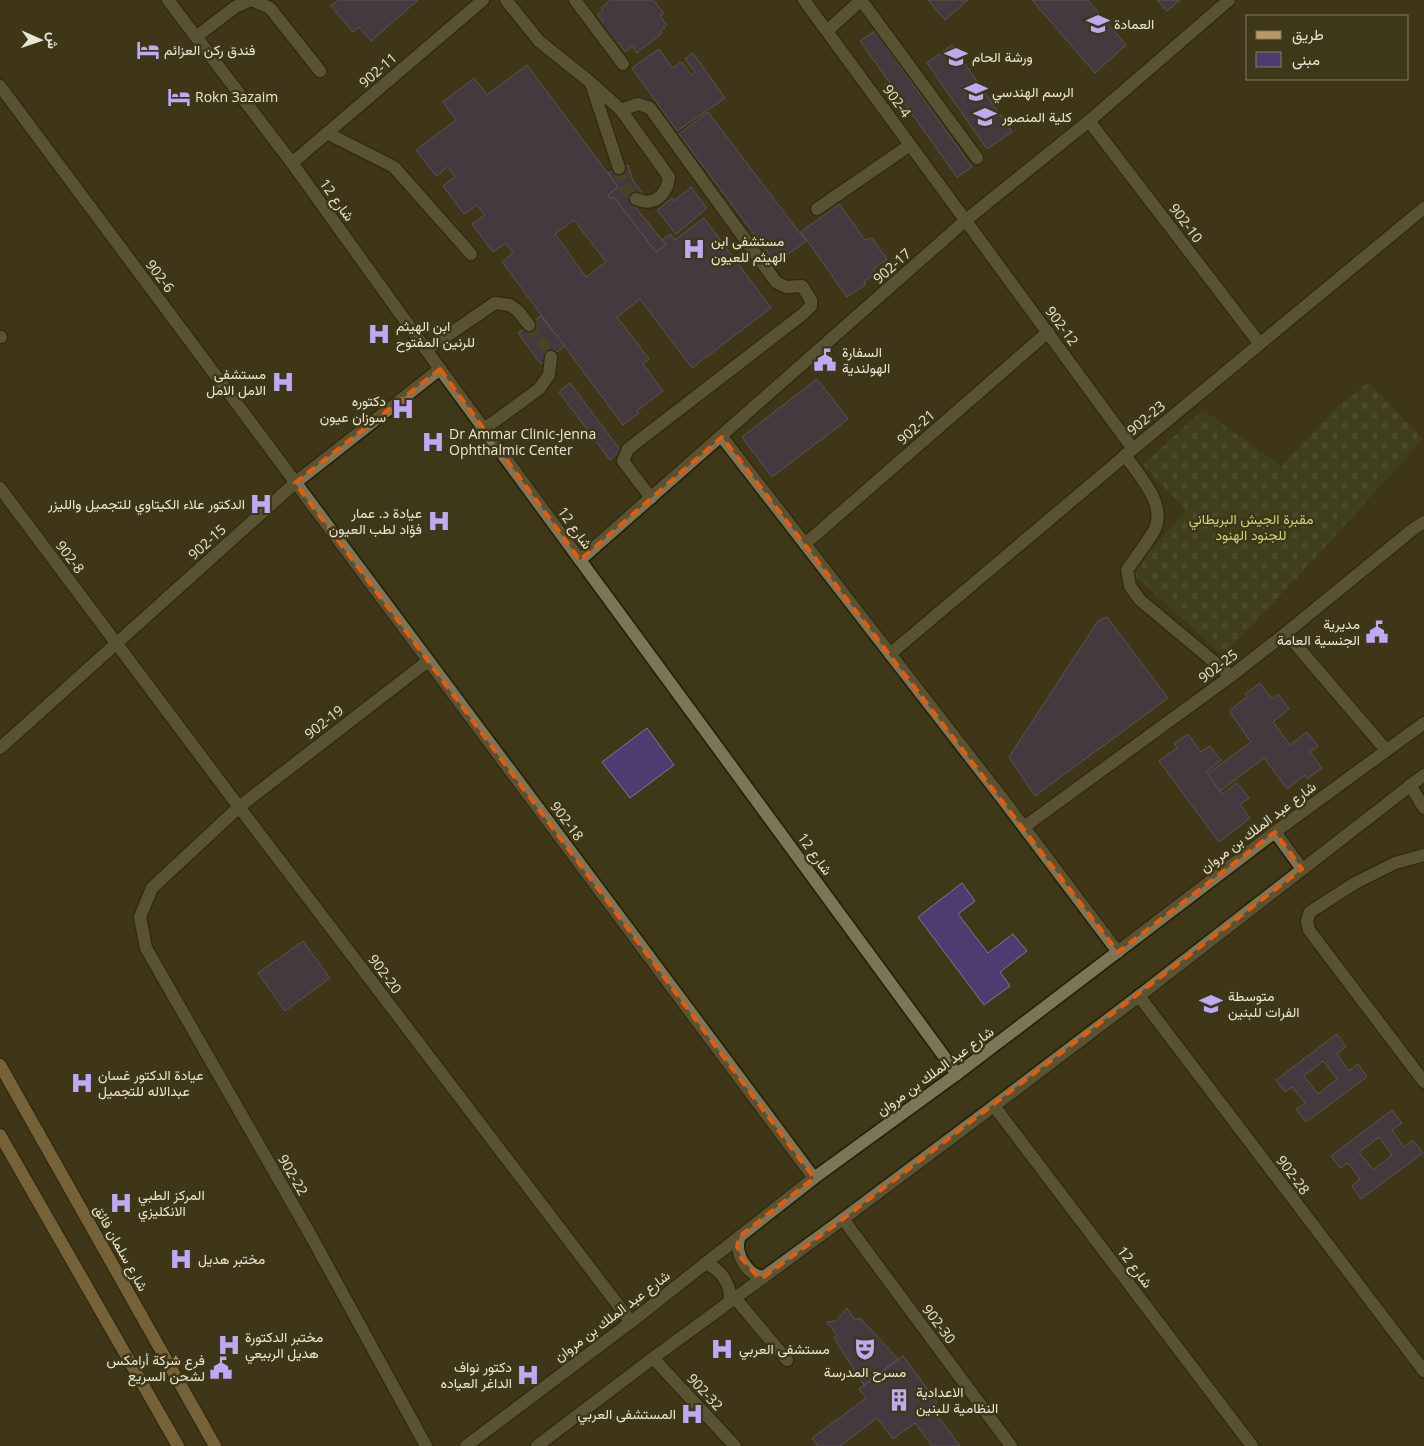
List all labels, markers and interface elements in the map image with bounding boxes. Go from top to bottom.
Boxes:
school or university icon: العمادة [1085,11,1111,37]
place label: العمادة [1114,14,1154,33]
north arrow [15,15,65,65]
legend [1246,15,1409,80]
text: طريق [1292,24,1324,45]
text: ش [44,32,63,49]
hotel icon: فندق ركن العزائم [135,37,161,63]
place label: فندق ركن العزائم [164,40,256,59]
school or university icon: ورشة الحام [943,44,969,70]
place label: ورشة الحام [972,47,1033,66]
street label: 902-11 [355,48,401,91]
text: مبنى [1292,49,1320,70]
school or university icon: الرسم الهندسي [963,79,989,105]
street label: 902-4 [879,80,916,121]
place label: الرسم الهندسي [992,82,1074,104]
hotel icon: Rokn 3azaim [166,84,192,110]
place label: Rokn 3azaim [195,87,278,106]
school or university icon: كلية المنصور [972,104,998,130]
place label: كلية المنصور [1001,107,1072,126]
street label: شارع 12 [314,175,359,226]
street label: 902-10 [1165,199,1207,246]
place label: مستشفى ابن الهيثم للعيون [711,231,786,266]
hospital icon: مستشفى ابن الهيثم للعيون [681,236,707,262]
street label: 902-17 [869,244,915,288]
street label: 902-6 [142,255,179,296]
street label: 902-12 [1042,302,1083,349]
place label: ابن الهيثم للرنين المفتوح [396,316,475,353]
hospital icon: ابن الهيثم للرنين المفتوح [366,321,392,347]
place label: السفارة الهولندية [842,342,890,377]
public building icon: السفارة الهولندية [812,347,838,373]
place label: مستشفى الامل الامل [206,364,266,399]
hospital icon: مستشفى الامل الامل [270,369,296,395]
place label: دكتوره سوزان عيون [320,391,386,426]
hospital icon: دكتوره سوزان عيون [390,396,416,422]
street label: 902-23 [1123,396,1169,439]
street label: 902-21 [893,405,939,448]
place label: Dr Ammar Clinic-Jenna Ophthalmic Center [449,424,596,459]
hospital icon: Dr Ammar Clinic-Jenna Ophthalmic Center [420,429,446,455]
hospital icon: الدكتور علاء الكيتاوي للتجميل والليزر [248,491,274,517]
place label: الدكتور علاء الكيتاوي للتجميل والليزر [47,494,245,516]
place label: عيادة د. عمار فؤاد لطب العيون [329,503,422,538]
street label: شارع 12 [552,503,597,554]
hospital icon: عيادة د. عمار فؤاد لطب العيون [426,508,452,534]
park label: مقبرة الجيش البريطاني للجنود الهنود [1189,509,1313,544]
street label: 902-15 [184,520,230,564]
street label: 902-8 [52,536,89,577]
place label: مديرية الجنسية العامة [1277,614,1360,649]
public building icon: مديرية الجنسية العامة [1364,619,1390,645]
street label: 902-25 [1194,645,1241,687]
street label: 902-19 [300,700,347,743]
street label: شارع عبد الملك بن مروان [1196,777,1321,878]
street label: 902-18 [546,797,588,844]
street label: شارع 12 [792,829,837,880]
street label: 902-20 [364,950,406,997]
place label: متوسطة الفرات للبنين [1228,986,1300,1021]
school or university icon: متوسطة الفرات للبنين [1198,991,1224,1017]
street label: شارع عبد الملك بن مروان [872,1022,998,1121]
place label: عيادة الدكتور غسان عبدالاله للتجميل [98,1065,204,1100]
hospital icon: عيادة الدكتور غسان عبدالاله للتجميل [69,1070,95,1096]
street label: 902-22 [274,1151,313,1199]
street label: 902-28 [1272,1151,1314,1198]
place label: المركز الطبي الانكليزي [138,1185,205,1223]
hospital icon: المركز الطبي الانكليزي [108,1190,134,1216]
street label: شارع سلمان فائق [88,1201,153,1295]
street label: شارع 12 [1112,1242,1157,1293]
hospital icon: مختبر هديل [168,1246,194,1272]
place label: مختبر هديل [198,1249,265,1268]
street label: شارع عبد الملك بن مروان [550,1266,675,1367]
street label: 902-30 [918,1300,960,1347]
place label: مختبر الدكتورة هديل الربيعي [245,1327,323,1365]
hospital icon: مختبر الدكتورة هديل الربيعي [216,1332,242,1358]
hospital icon: مستشفى العربي [709,1336,735,1362]
theatre icon: مسرح المدرسة [852,1336,878,1362]
place label: مستشفى العربي [739,1339,830,1361]
place label: فرع شركة أرامكس لشحن السريع [106,1350,205,1387]
public building icon: فرع شركة أرامكس لشحن السريع [208,1355,234,1381]
place label: دكتور نواف الداغر العياده [440,1357,512,1392]
hospital icon: دكتور نواف الداغر العياده [515,1362,541,1388]
place label: مسرح المدرسة [824,1362,906,1383]
street label: 902-32 [683,1369,727,1414]
place label: الاعدادية النظامية للبنين [916,1382,998,1417]
building icon: الاعدادية النظامية للبنين [886,1387,912,1413]
hospital icon: المستشفى العربي [679,1401,705,1427]
place label: المستشفى العربي [577,1404,676,1426]

